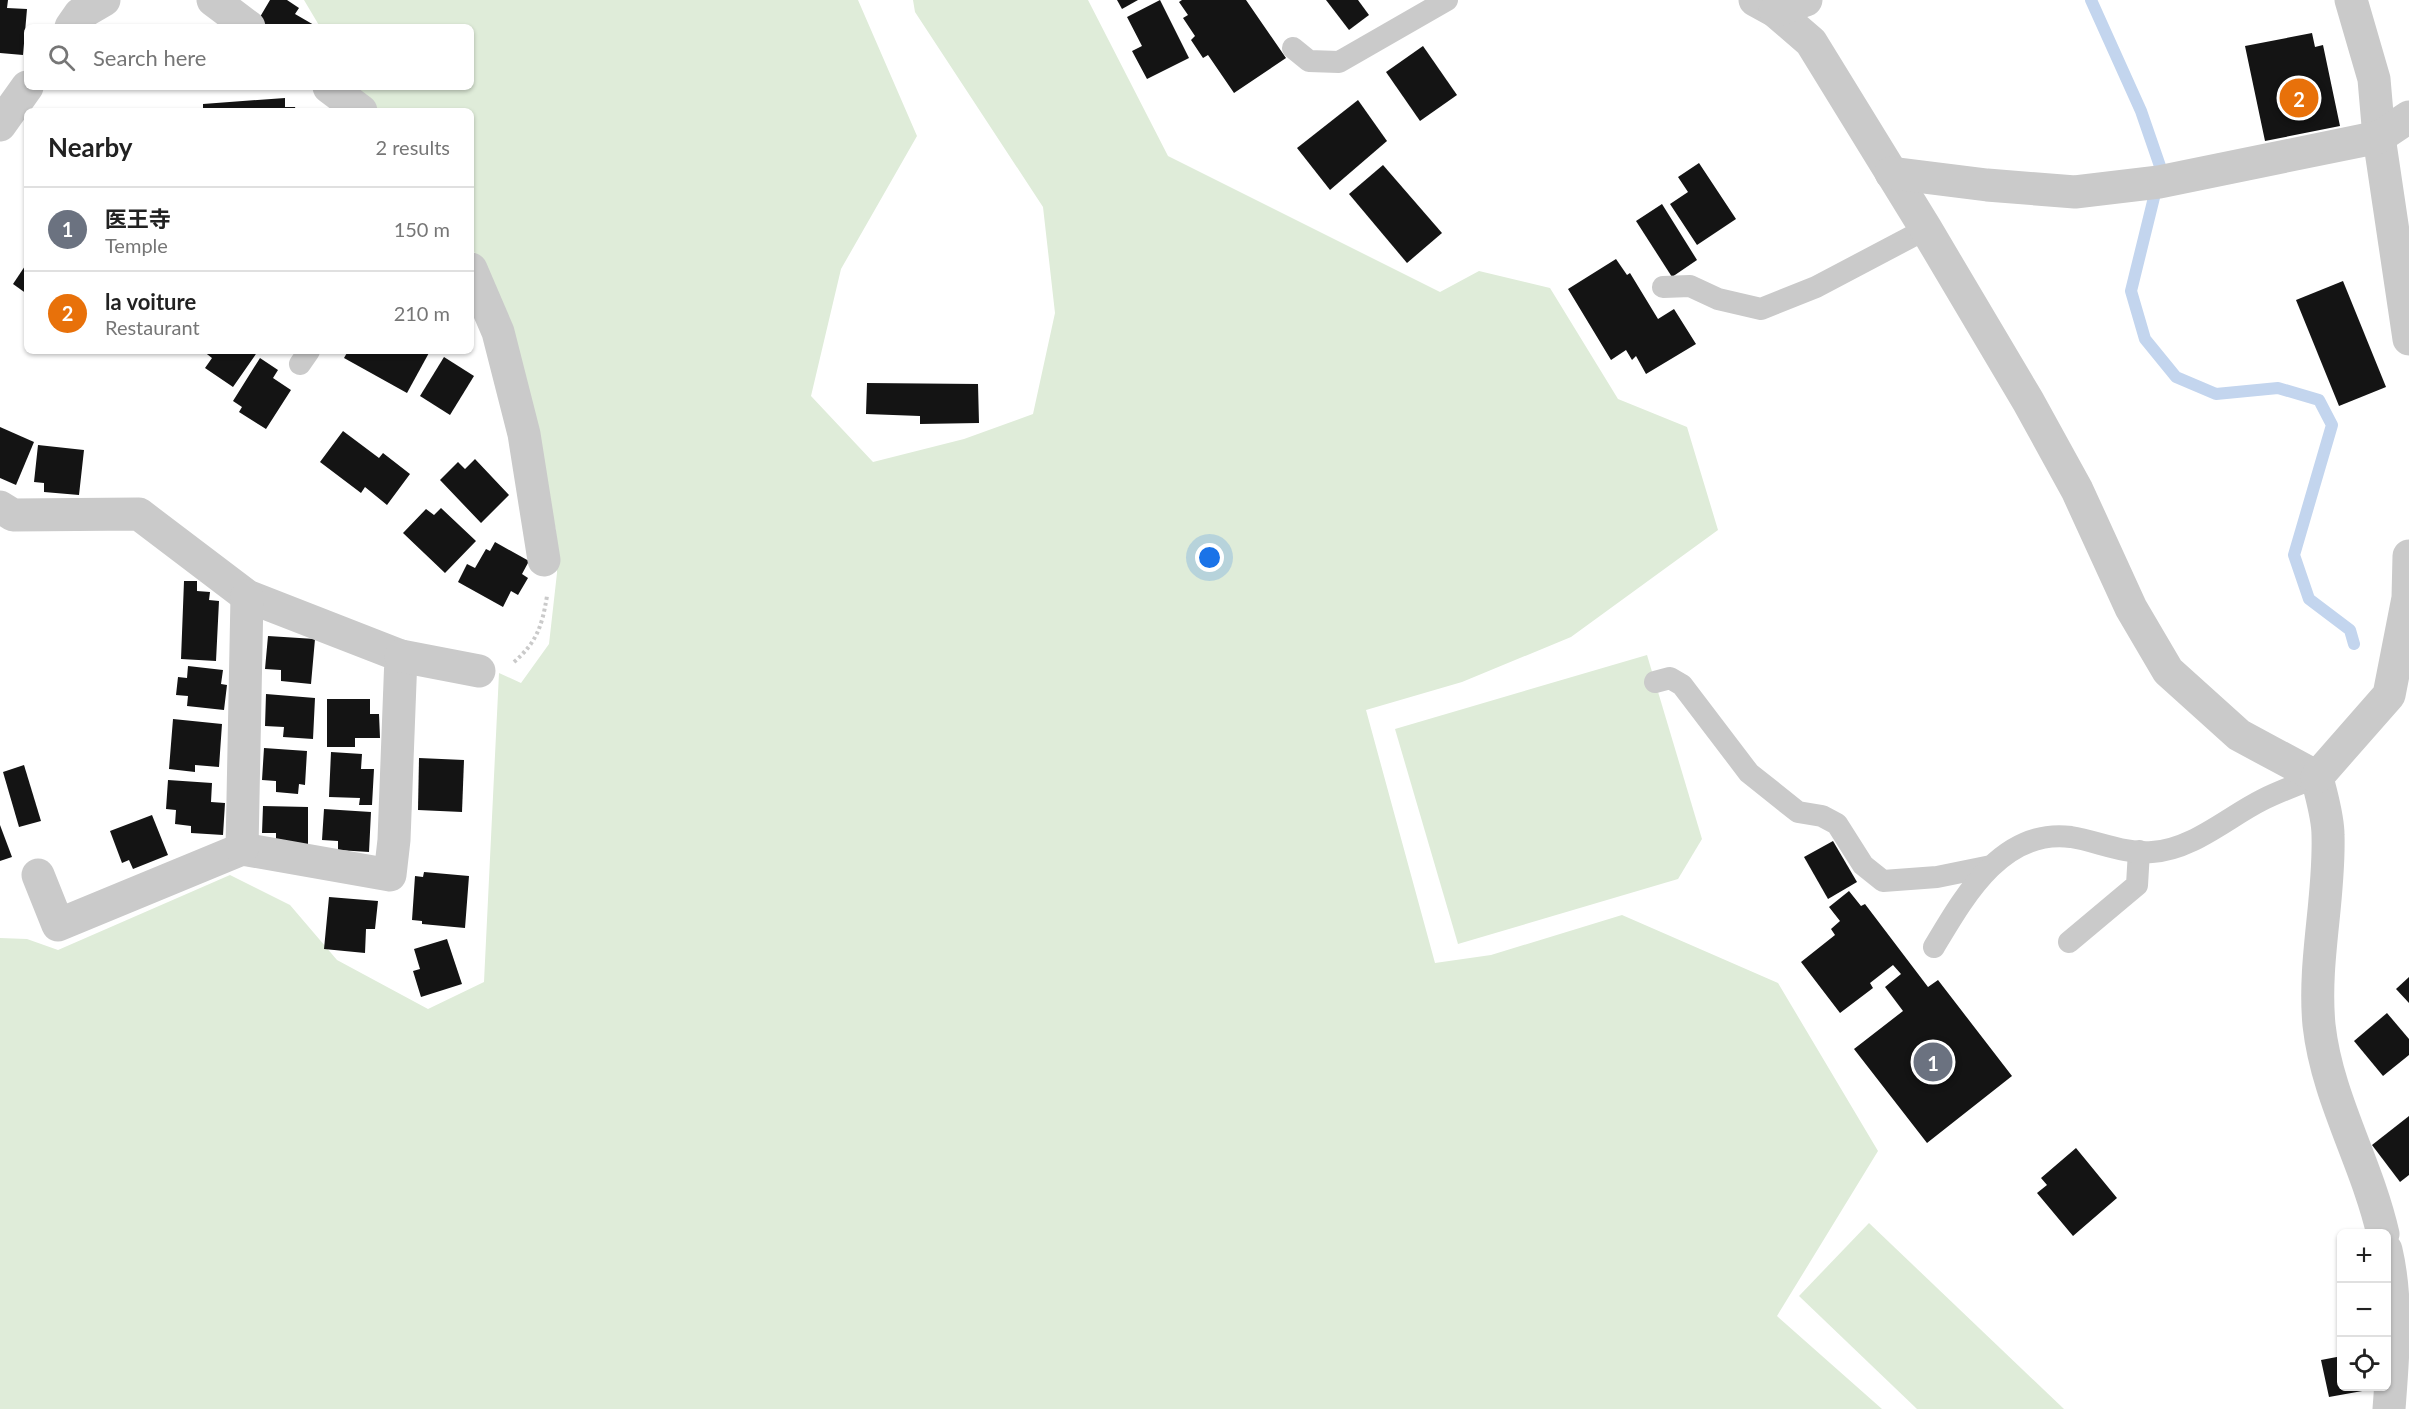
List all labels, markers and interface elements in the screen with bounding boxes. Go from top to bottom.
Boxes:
search box [24,24,474,90]
icon: search [45,41,78,74]
text: Search here [93,44,206,71]
pin: 2 [2280,76,2318,120]
text: Nearby [48,131,133,163]
text: 2 results [375,135,450,159]
text: 医王寺 [105,205,171,232]
text: 1 [62,217,73,241]
text: 150 m [394,217,450,241]
text: Temple [105,233,168,257]
text: la voiture [105,288,196,315]
text: 2 [62,301,73,325]
text: 210 m [394,301,450,325]
text: Restaurant [105,315,200,339]
your location [1195,543,1224,572]
pin: 1 [1914,1040,1952,1084]
map controls [2337,1229,2391,1391]
button: + [2337,1229,2391,1283]
button: − [2337,1283,2391,1337]
button: locate [2337,1337,2391,1391]

